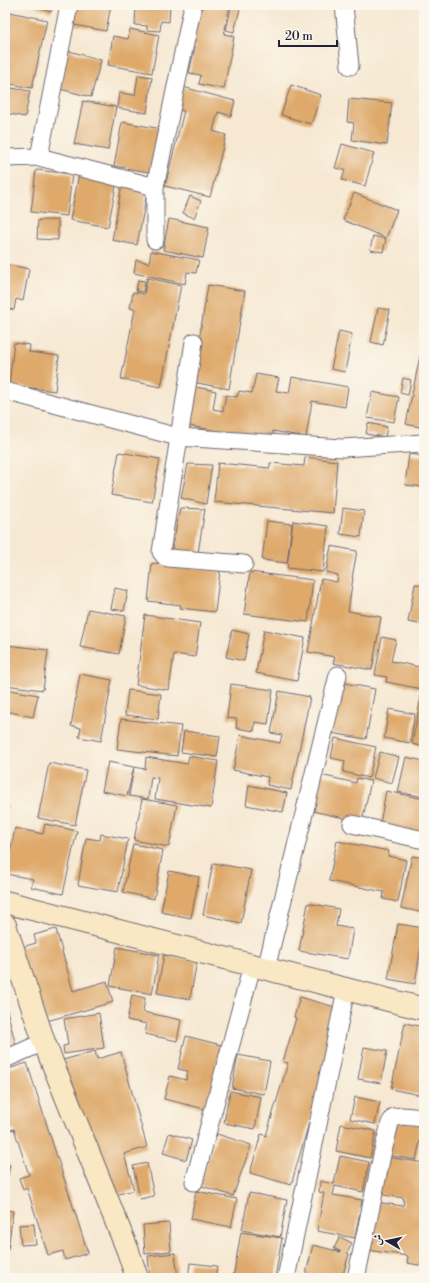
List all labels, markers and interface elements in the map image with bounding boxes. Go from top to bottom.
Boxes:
scale bar [279,22,337,48]
text: 20 m [285,29,313,44]
north arrow [367,1221,407,1261]
text: ش [370,1233,386,1246]

